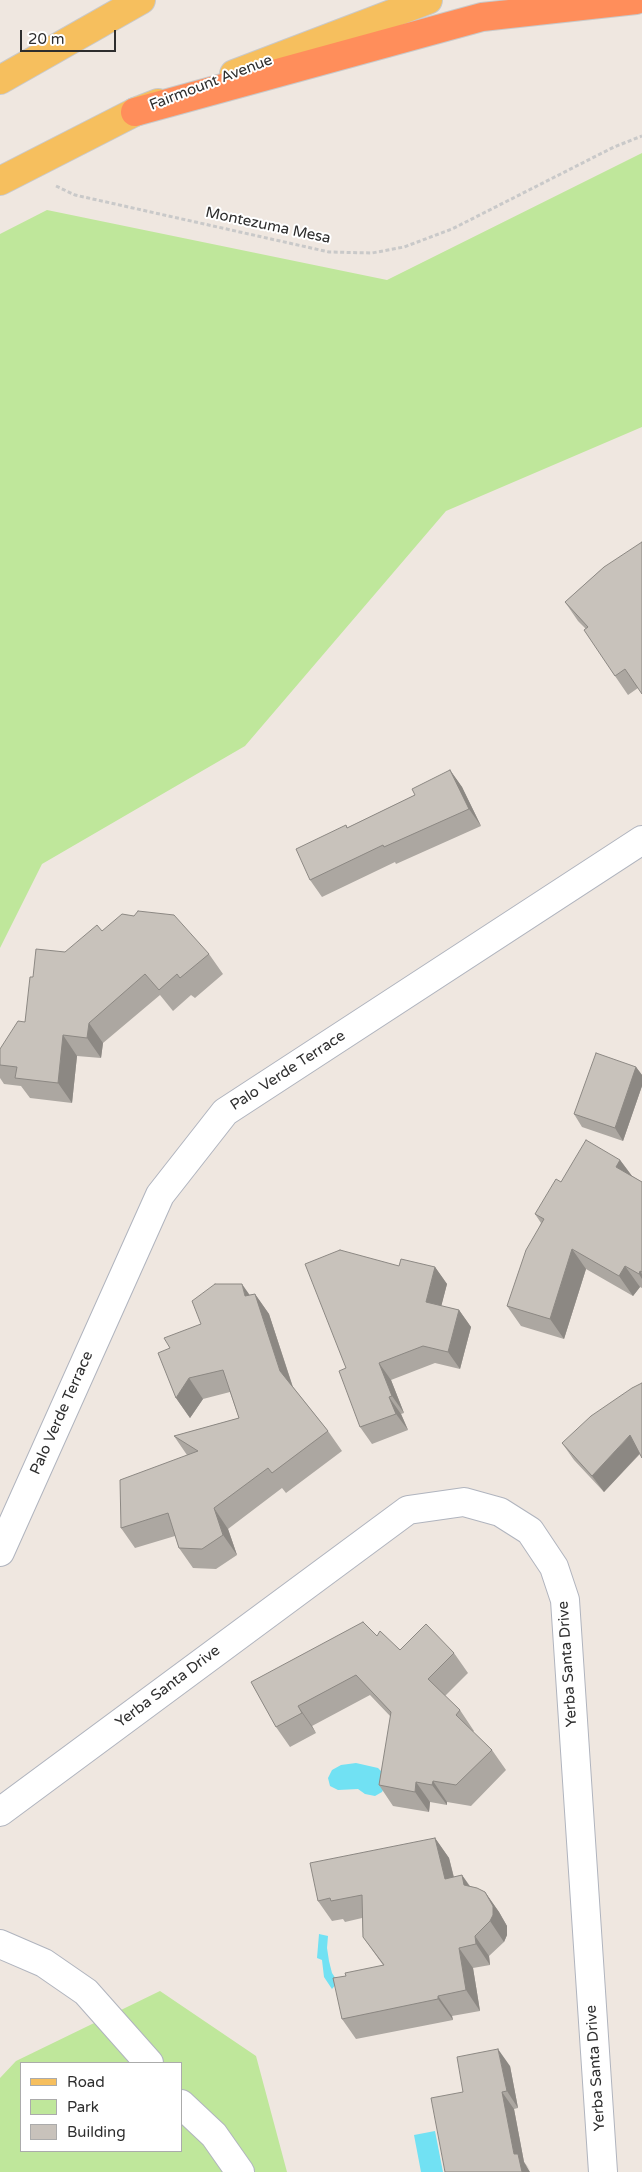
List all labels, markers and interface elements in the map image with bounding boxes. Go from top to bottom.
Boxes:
scale bar [22,20,119,52]
text: 20 m [28,30,65,48]
street label: Fairmount Avenue [147,51,275,115]
street label: Montezuma Mesa [204,204,332,248]
street label: Palo Verde Terrace [227,1027,349,1115]
street label: Palo Verde Terrace [27,1348,97,1478]
street label: Yerba Santa Drive [555,1600,581,1728]
street label: Yerba Santa Drive [112,1642,224,1732]
street label: Yerba Santa Drive [583,2004,609,2132]
legend [20,2062,182,2152]
text: Road [67,2073,105,2091]
text: Park [67,2098,99,2116]
text: Building [67,2123,126,2141]

